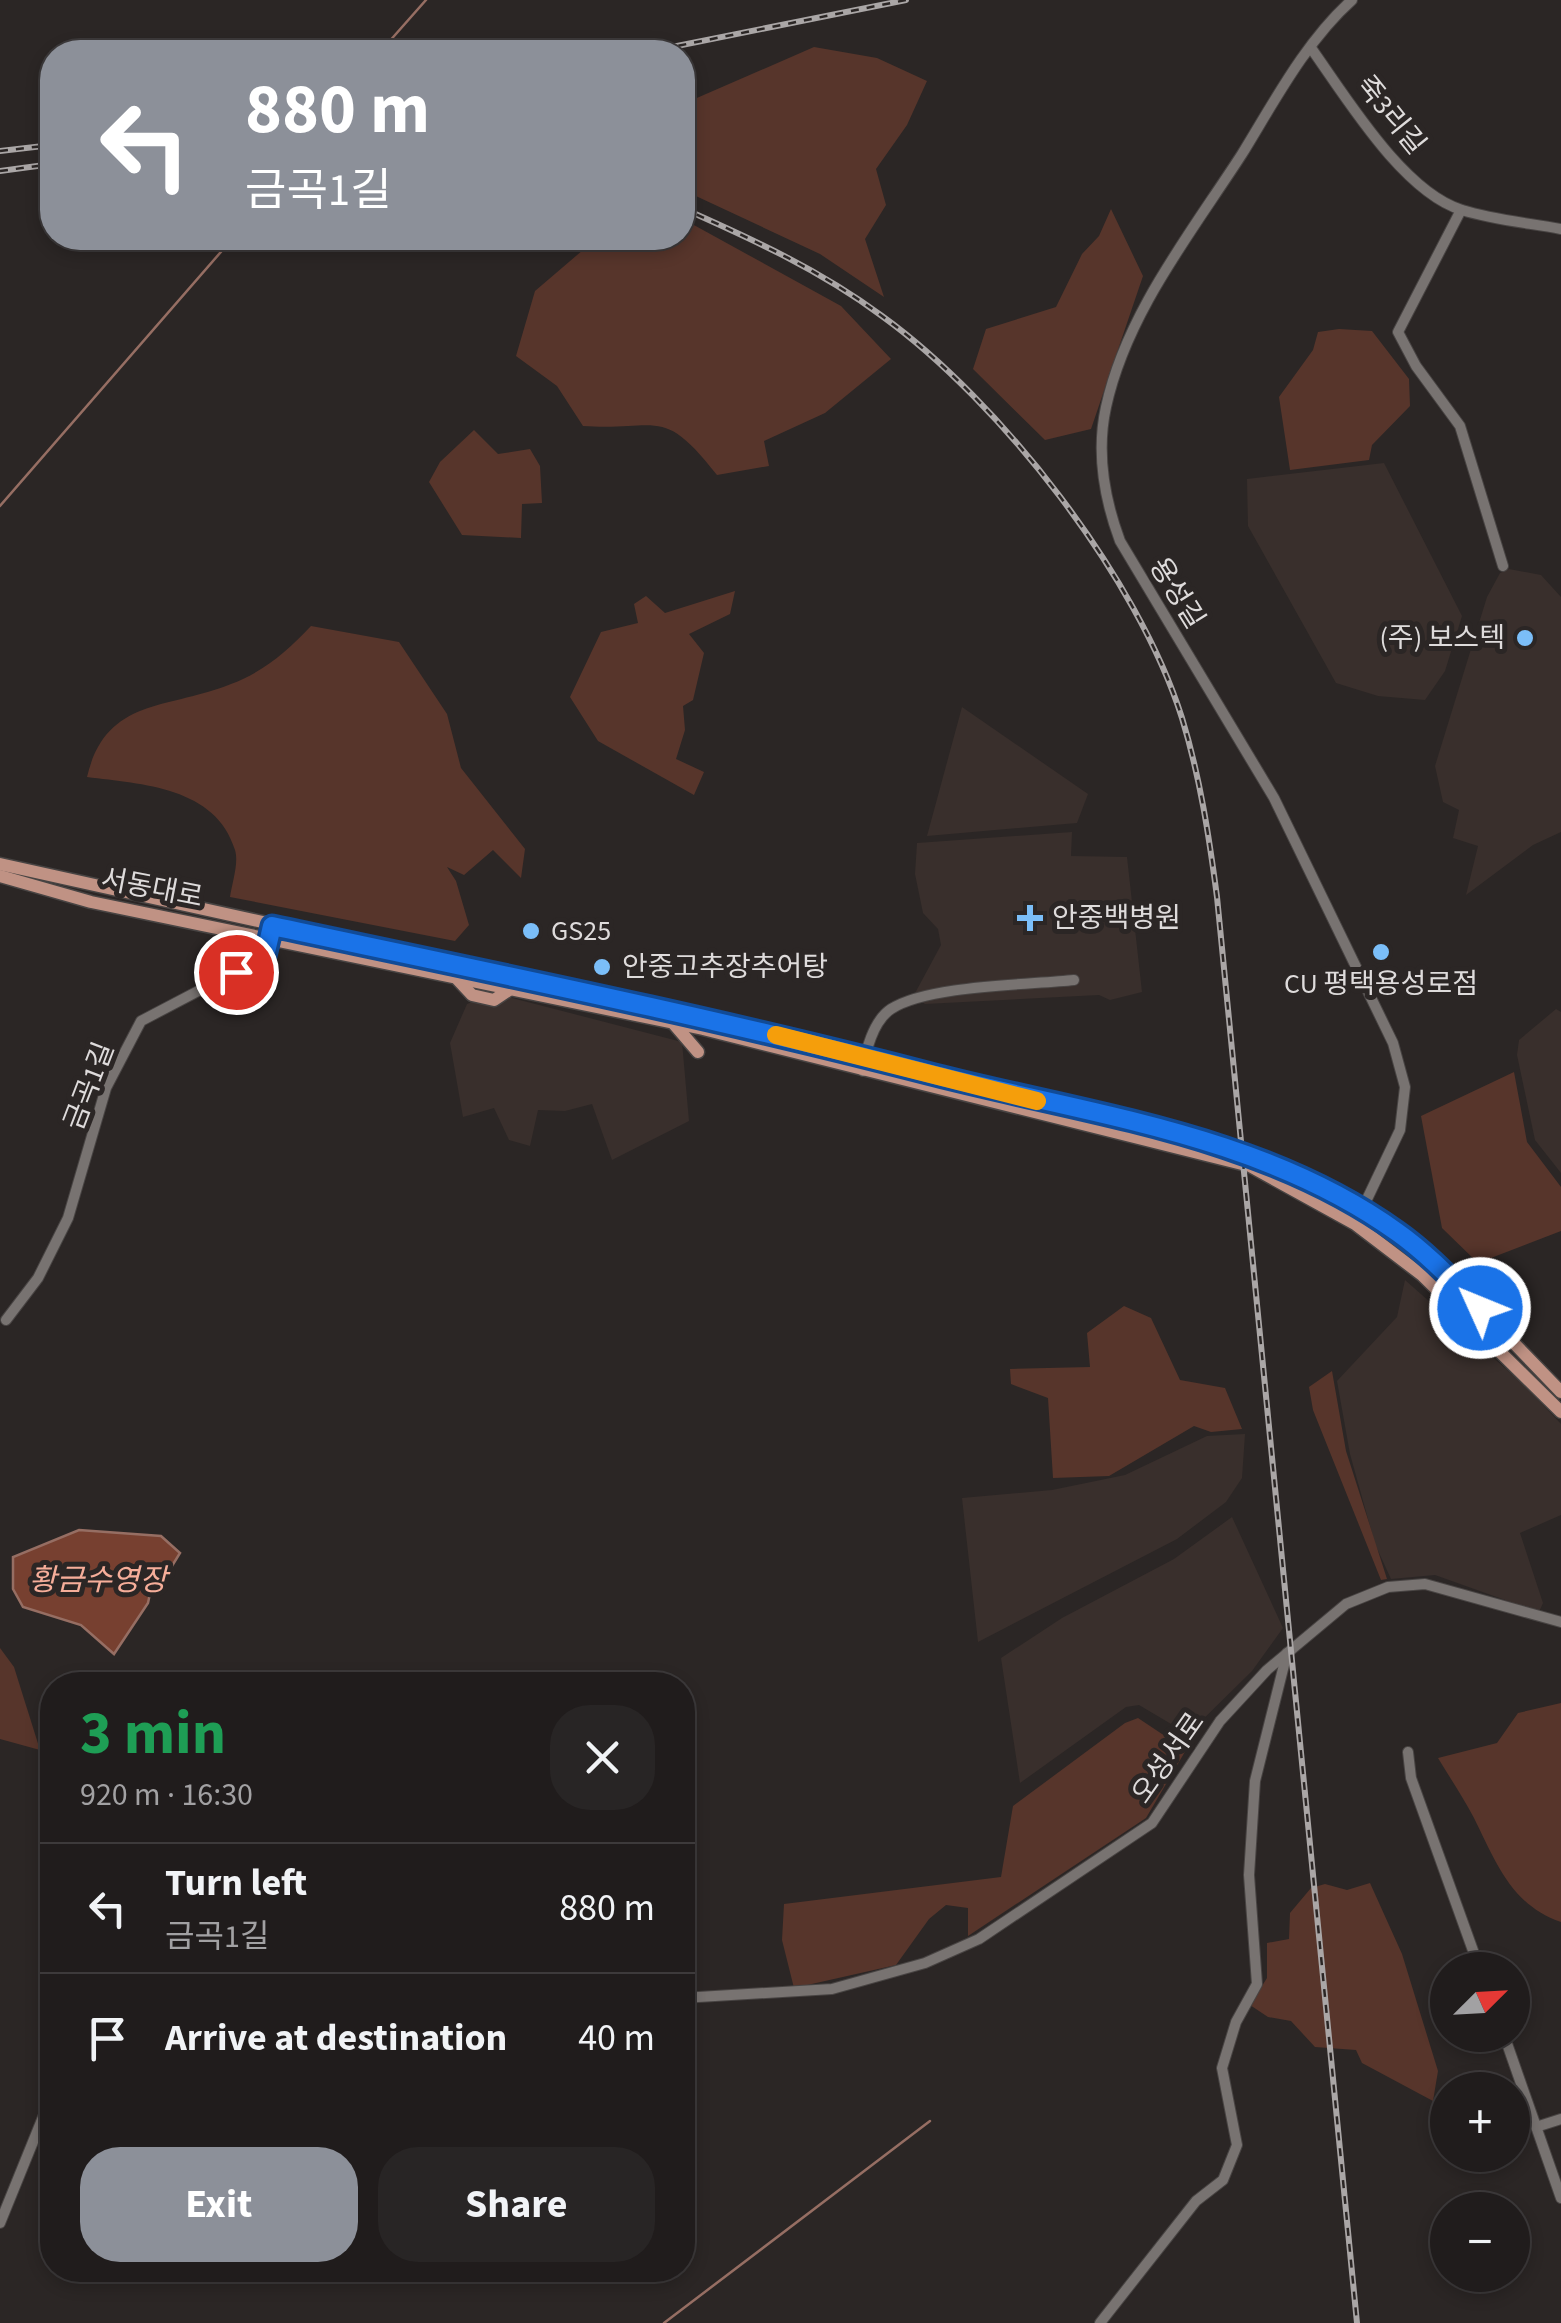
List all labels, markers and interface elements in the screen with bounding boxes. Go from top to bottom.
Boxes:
text: 880 m [245,60,430,160]
street label: 죽3리길 [1347,67,1435,163]
icon: left [80,80,210,210]
text: 금곡1길 [245,159,392,223]
street label: 용성길 [1140,550,1214,636]
place label: (주) 보스텍 [1379,618,1505,658]
marker: (주) 보스텍 [1514,627,1536,649]
street label: 서동대로 [98,859,206,917]
place label: 안중백병원 [1052,898,1181,938]
marker: 안중백병원 [1017,905,1043,931]
place label: GS25 [551,911,611,951]
marker: GS25 [520,920,542,942]
pin [194,930,279,1015]
marker: CU 평택용성로점 [1370,941,1392,963]
icon: arrive [209,945,264,1000]
place label: 안중고추장추어탕 [622,947,828,987]
marker: 안중고추장추어탕 [591,956,613,978]
place label: CU 평택용성로점 [1284,964,1478,1004]
street label: 금곡1길 [54,1036,124,1136]
position arrow [1428,1256,1532,1360]
water label: 황금수영장 [29,1559,171,1602]
text: 3 min [80,1692,226,1777]
street label: 오성서로 [1122,1704,1214,1812]
button: close [550,1705,655,1810]
text: 920 m · 16:30 [80,1772,253,1818]
text: Turn left [165,1856,307,1910]
icon: left [80,1881,135,1936]
text: 880 m [559,1881,655,1935]
text: 금곡1길 [165,1914,269,1960]
north arrow [1430,1952,1530,2052]
map controls [1430,1952,1530,2292]
icon: arrive [80,2011,135,2066]
text: Arrive at destination [165,2011,507,2065]
text: 40 m [578,2011,655,2065]
button: + [1430,2072,1530,2172]
button: Exit [80,2147,358,2262]
button: Share [378,2147,655,2262]
button: − [1430,2192,1530,2292]

